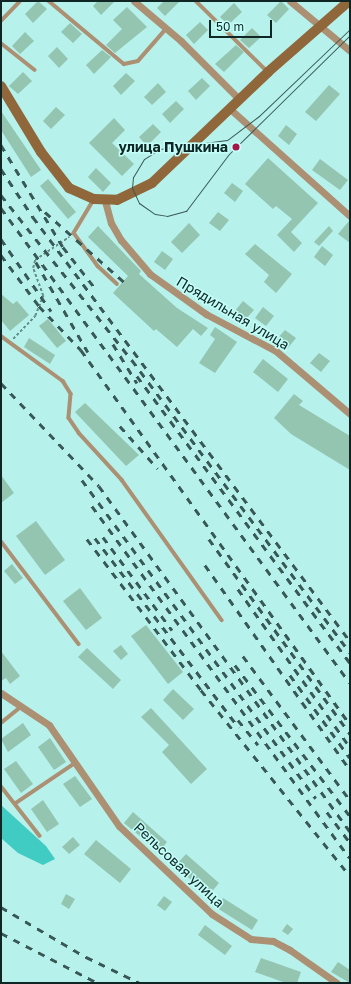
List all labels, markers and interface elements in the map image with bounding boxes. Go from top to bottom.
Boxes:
scale bar [211,12,274,38]
text: 50 m [216,19,244,34]
place label: улица Пушкина [118,139,228,155]
marker: улица Пушкина [231,142,241,152]
street label: Прядильная улица [174,273,292,353]
street label: Рельсовая улица [130,819,228,911]

